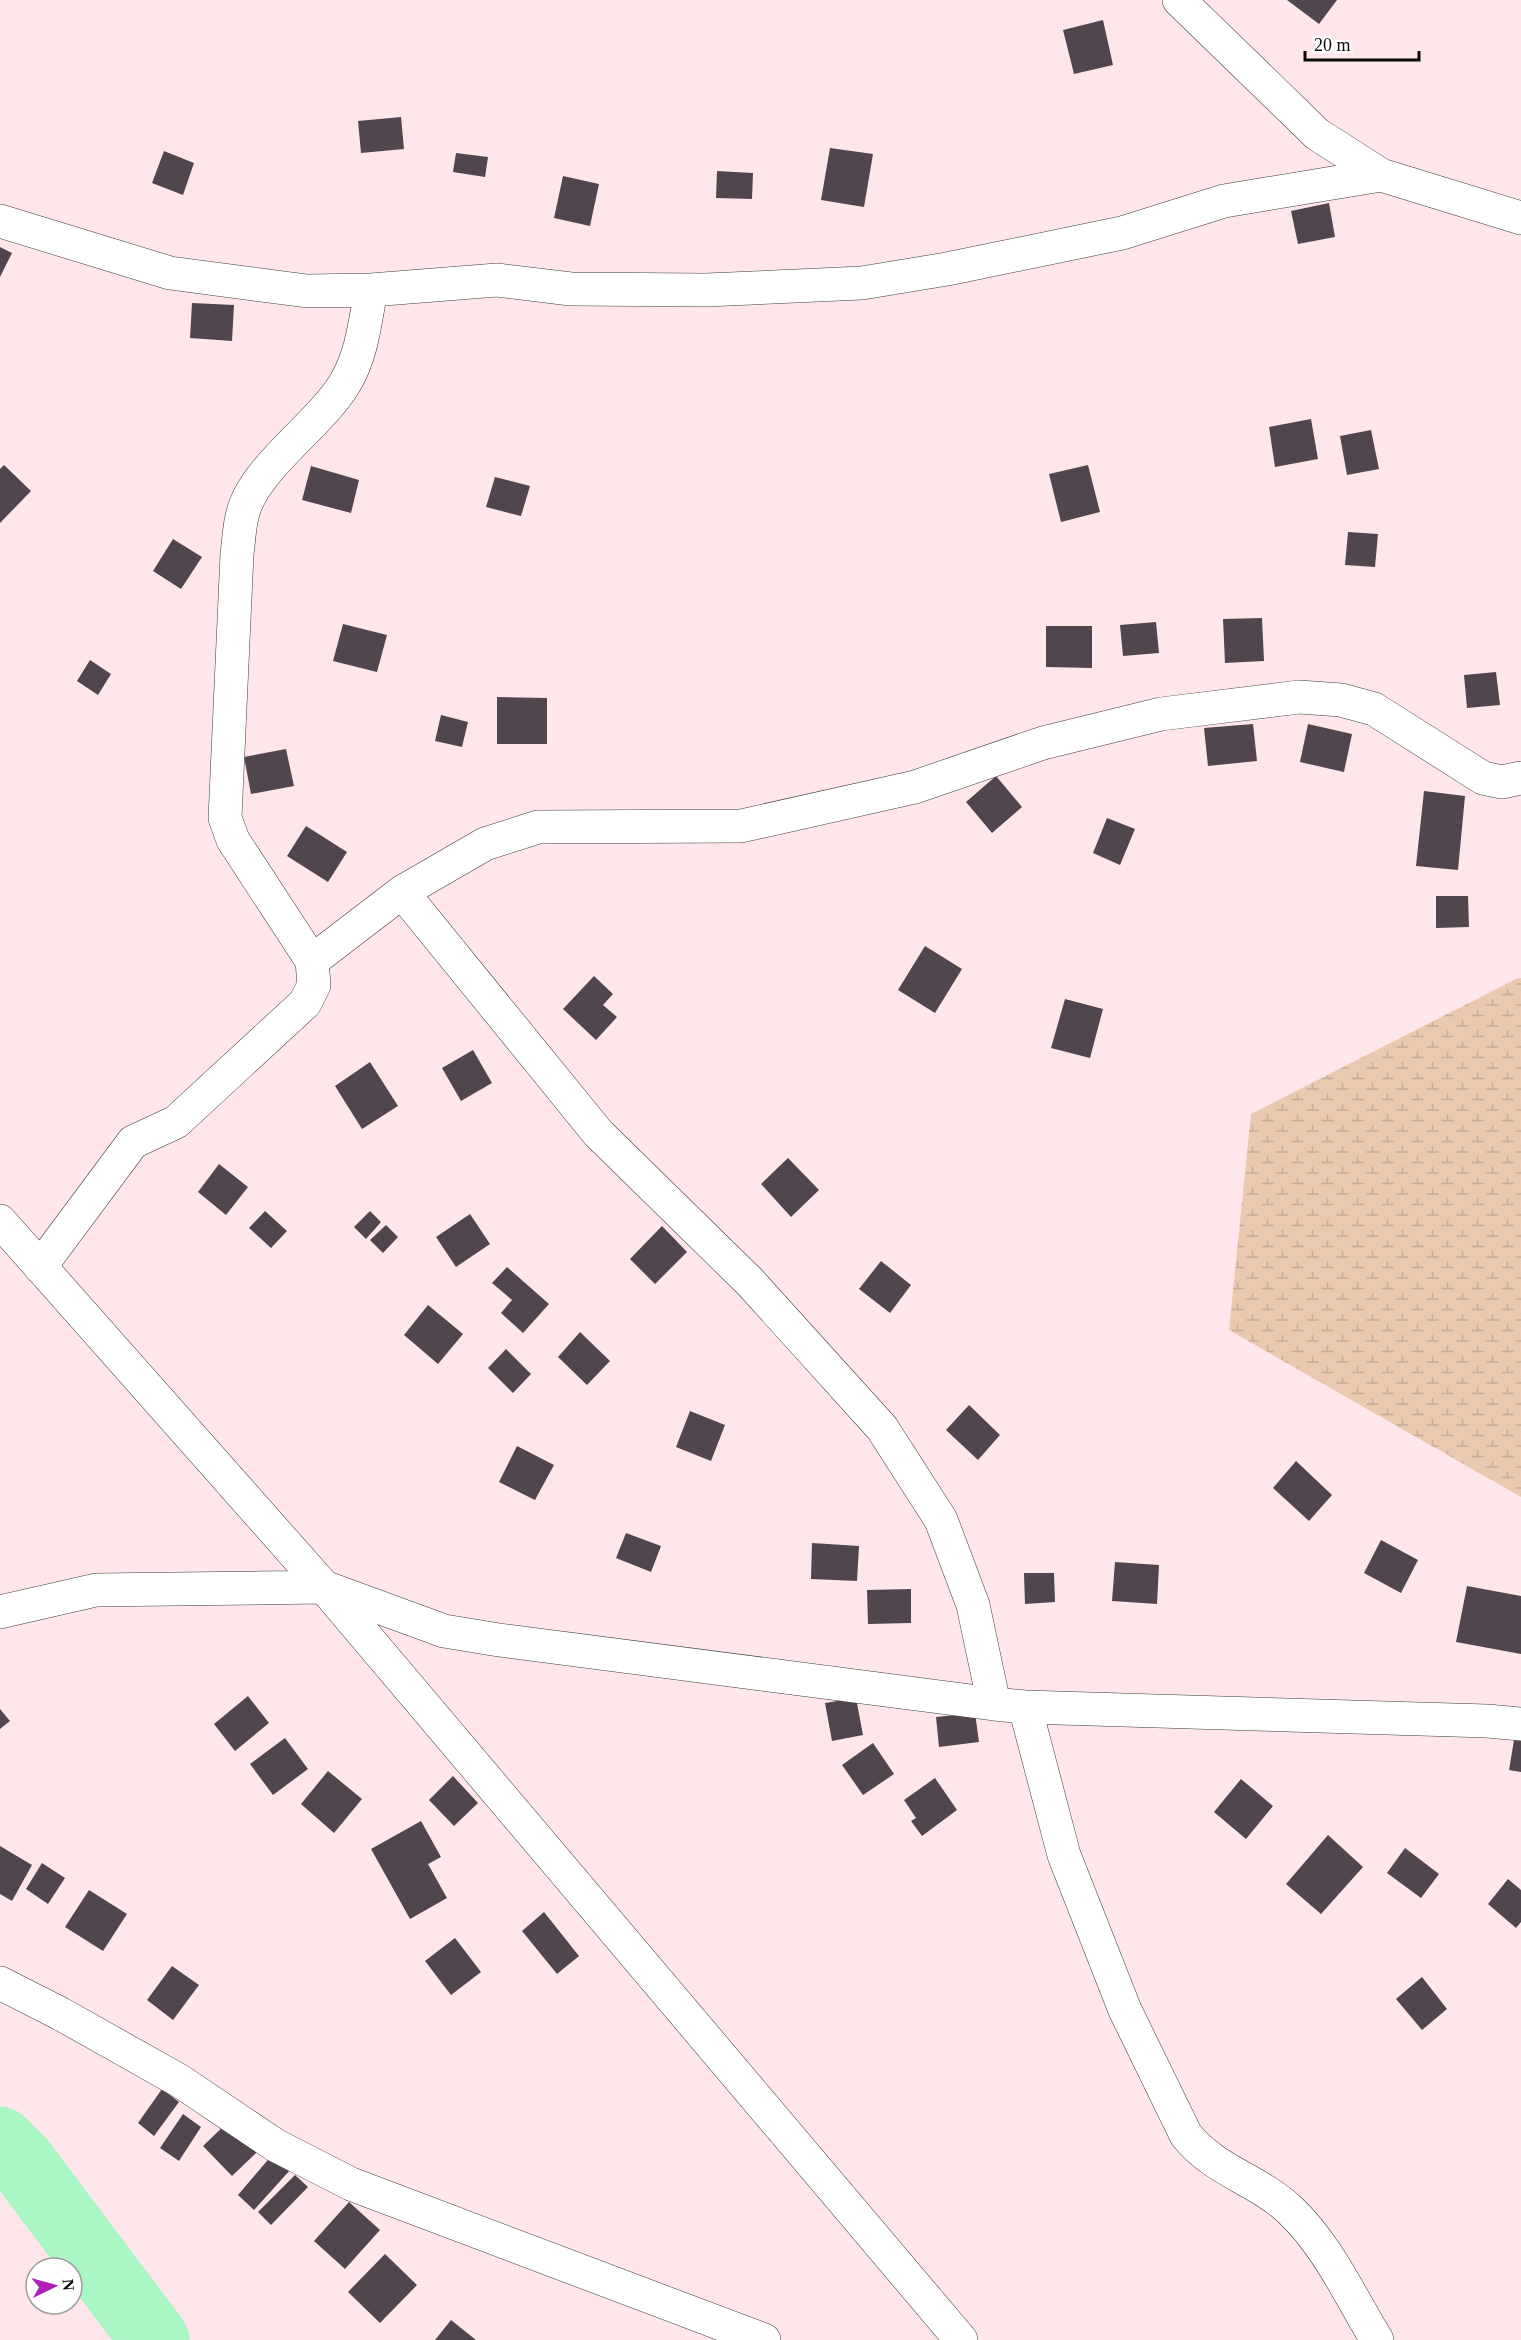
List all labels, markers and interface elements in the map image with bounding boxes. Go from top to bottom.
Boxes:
scale bar [1305,24,1419,62]
text: 20 m [1314,35,1351,55]
north arrow [24,2256,84,2316]
text: N [59,2278,77,2292]

